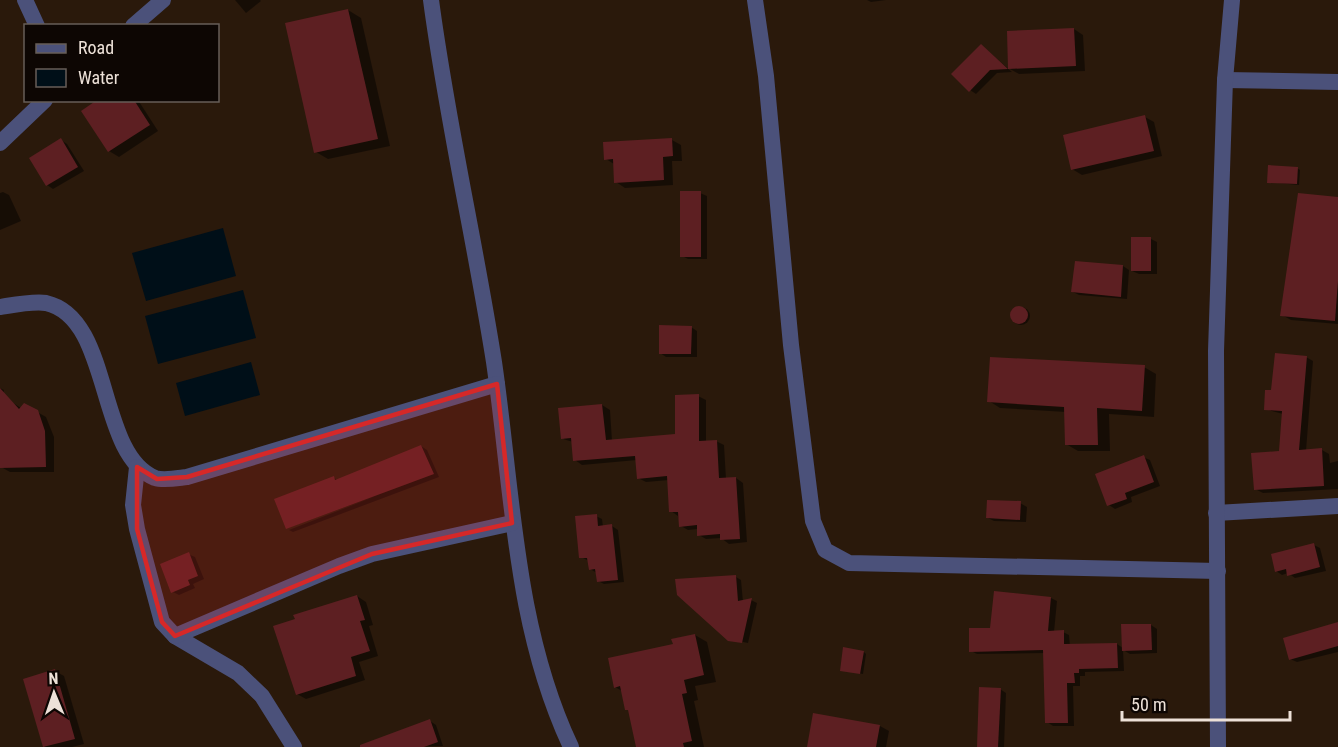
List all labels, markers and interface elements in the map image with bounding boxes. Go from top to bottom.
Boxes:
legend [24,24,219,102]
text: Road [78,37,114,58]
text: Water [78,67,120,88]
north arrow [24,663,84,723]
text: N [48,669,59,688]
scale bar [1122,684,1290,722]
text: 50 m [1131,694,1166,715]

